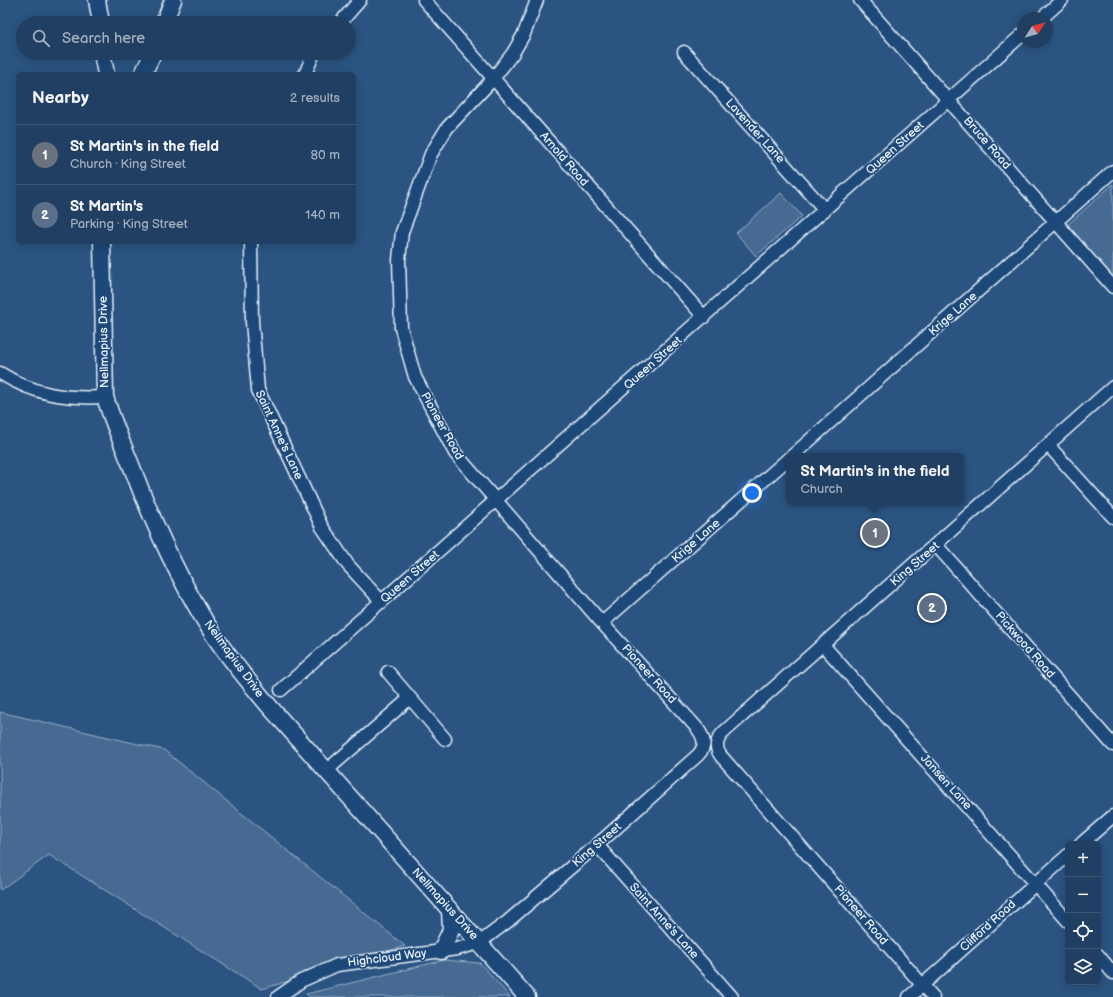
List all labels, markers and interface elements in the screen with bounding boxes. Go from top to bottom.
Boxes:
north arrow [1017,12,1053,48]
search box [16,16,356,60]
icon: search [30,27,52,49]
text: Search here [62,29,145,48]
text: Nearby [32,88,89,108]
text: 2 results [290,90,340,106]
street label: Lavender Lane [722,96,788,166]
street label: Bruce Road [960,114,1014,173]
street label: Queen Street [863,118,927,178]
street label: Arnold Road [536,129,592,189]
text: St Martin's in the field [70,137,219,156]
text: 1 [42,147,48,163]
text: 80 m [311,147,340,163]
text: Church · King Street [70,156,186,172]
text: St Martin's [70,197,143,216]
text: 2 [41,207,49,223]
text: 140 m [305,207,340,223]
text: Parking · King Street [70,216,188,232]
street label: Krige Lane [926,289,980,339]
street label: Nellmapius Drive [96,296,112,388]
street label: Queen Street [621,333,685,393]
street label: Saint Anne's Lane [252,388,306,482]
street label: Pioneer Road [417,390,467,462]
popup [786,453,964,505]
text: St Martin's in the field [801,462,949,481]
text: Church [801,481,843,497]
your location [742,483,762,503]
street label: Krige Lane [669,516,723,566]
pin: 1 [862,518,888,548]
street label: King Street [887,538,943,589]
street label: Queen Street [378,547,443,607]
pin: 2 [919,593,945,623]
street label: Pickwood Road [992,609,1058,681]
street label: Nellmapius Drive [201,617,267,701]
street label: Pioneer Road [618,641,680,707]
street label: Jansen Lane [917,751,975,813]
street label: King Street [569,819,625,870]
map controls [1065,841,1101,985]
button: + [1065,841,1101,877]
street label: Nellmapius Drive [409,865,481,943]
button: − [1065,877,1101,913]
street label: Saint Anne's Lane [626,880,702,962]
street label: Pioneer Road [831,882,891,948]
street label: Clifford Road [957,897,1019,955]
button: locate [1065,913,1101,949]
street label: Highcloud Way [347,946,428,970]
button: layers [1065,949,1101,985]

